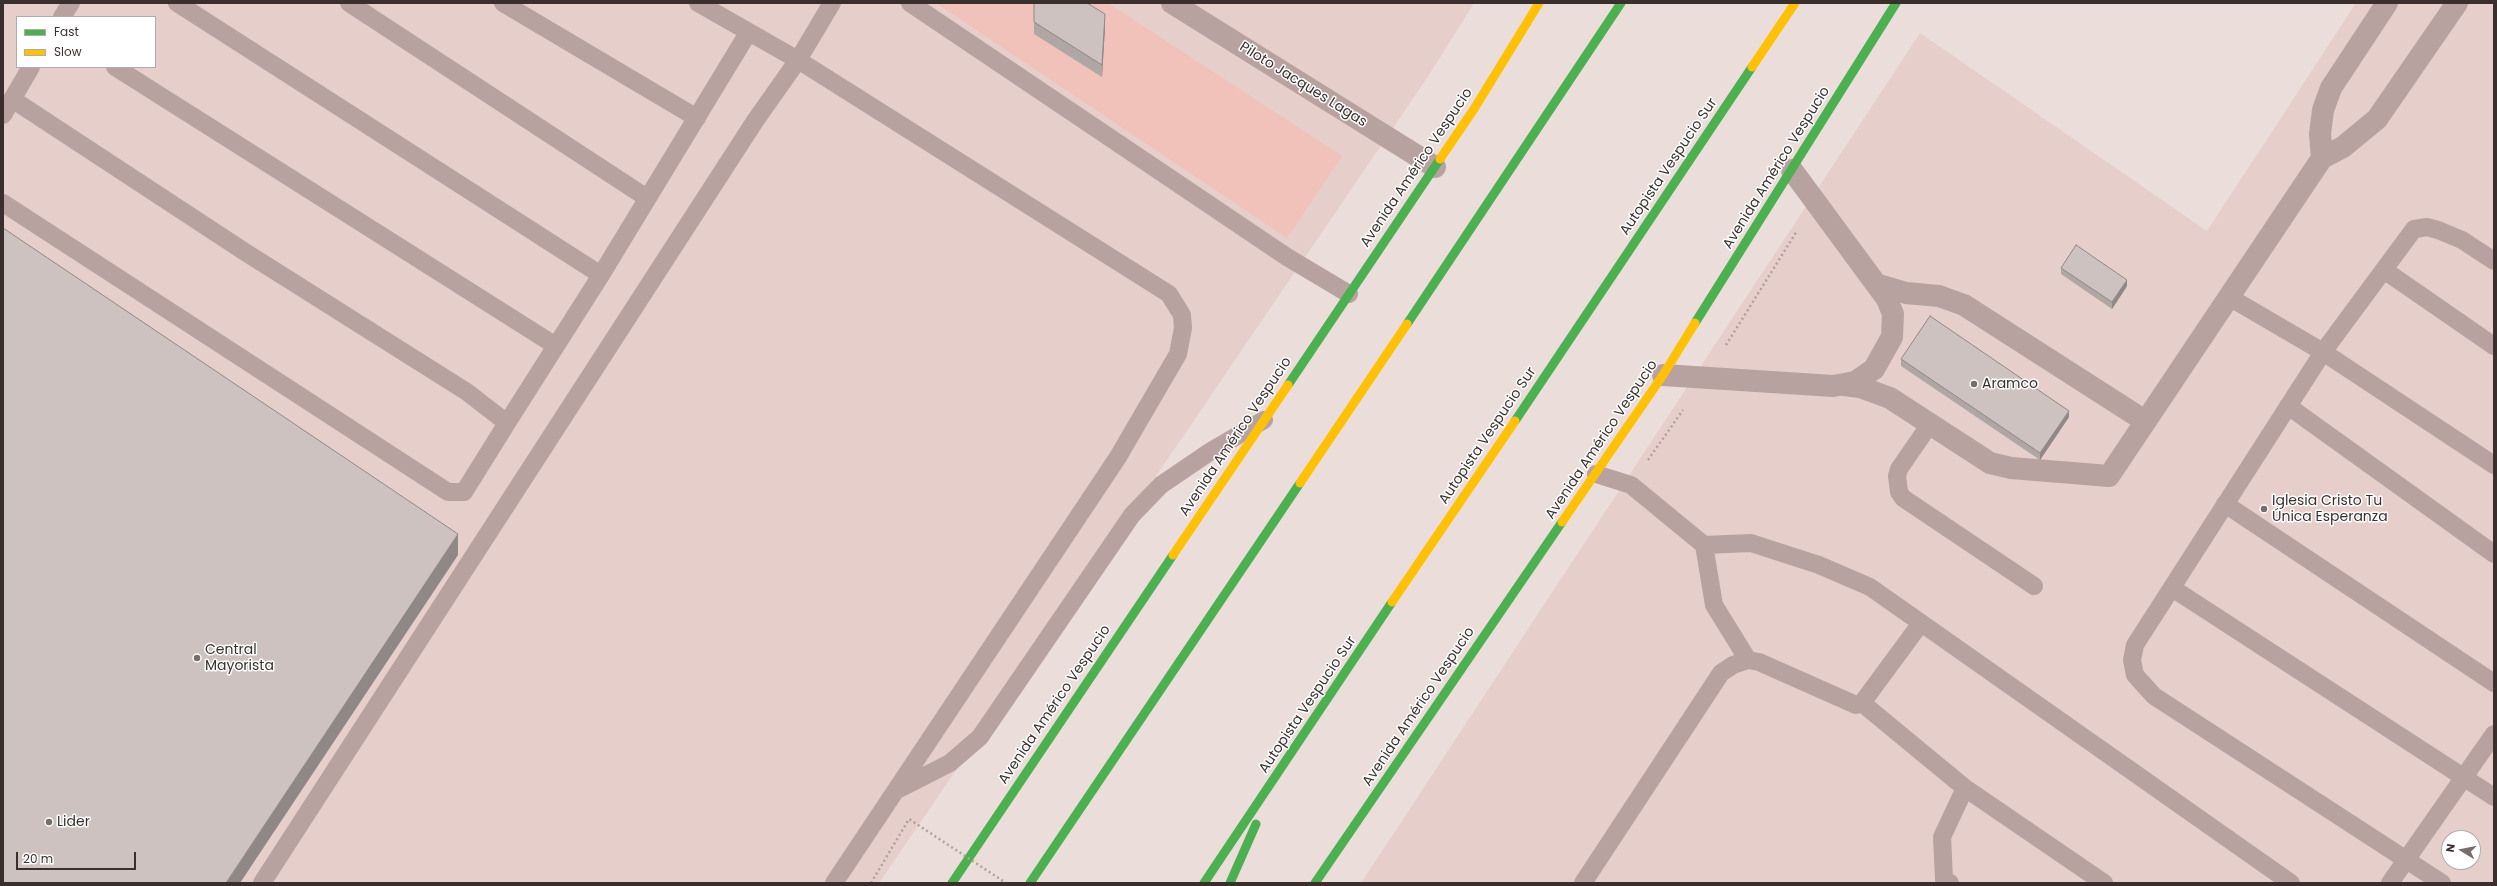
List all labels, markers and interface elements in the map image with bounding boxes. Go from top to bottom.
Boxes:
legend [16,16,156,68]
text: Fast [54,23,79,40]
street label: Piloto Jacques Lagas [1236,39,1370,131]
text: Slow [54,43,82,60]
street label: Avenida Américo Vespucio [1720,84,1834,252]
street label: Avenida Américo Vespucio [1357,85,1477,251]
street label: Autopista Vespucio Sur [1617,95,1721,239]
street label: Avenida Américo Vespucio [1176,354,1296,520]
street label: Avenida Américo Vespucio [1542,357,1662,523]
street label: Autopista Vespucio Sur [1436,364,1540,508]
place label: Aramco [1982,376,2038,392]
marker: Aramco [1969,379,1979,389]
place label: Iglesia Cristo Tu Única Esperanza [2272,493,2388,526]
marker: Iglesia Cristo Tu Única Esperanza [2259,504,2269,514]
street label: Avenida Américo Vespucio [995,622,1115,788]
street label: Avenida Américo Vespucio [1359,624,1479,790]
street label: Autopista Vespucio Sur [1256,633,1360,777]
place label: Central Mayorista [205,642,274,674]
marker: Central Mayorista [192,653,202,663]
place label: Lider [57,814,90,830]
marker: Lider [44,817,54,827]
north arrow [2441,830,2481,870]
text: N [2442,843,2459,854]
scale bar [18,844,138,870]
text: 20 m [23,850,53,867]

